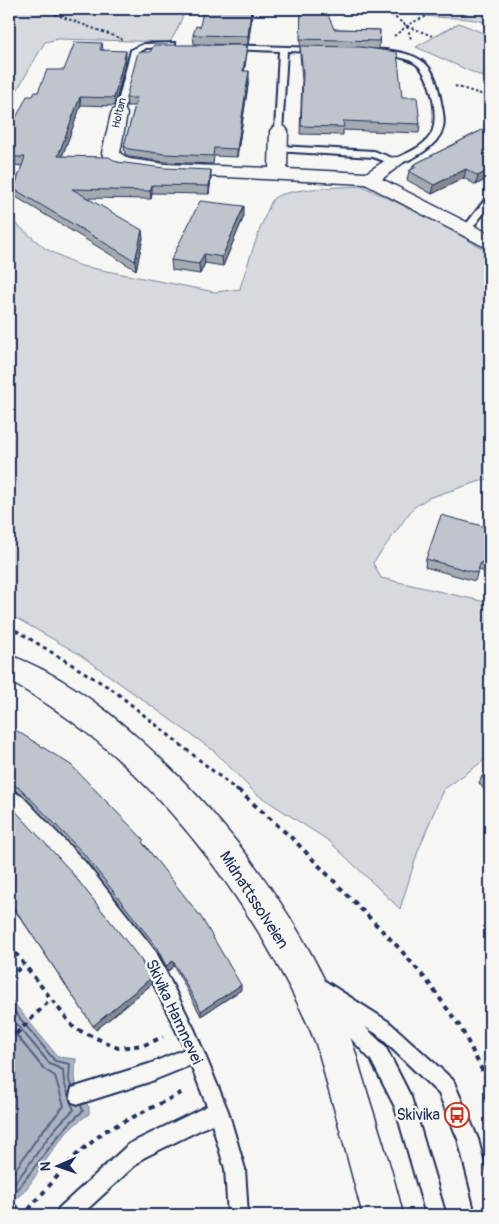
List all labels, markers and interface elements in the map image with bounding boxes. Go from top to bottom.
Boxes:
street label: Holtan [109,96,129,130]
street label: Midnattssolveien [215,847,293,953]
street label: Skivika Hamnevei [141,956,207,1068]
bus stop icon: Skivika [444,1102,470,1128]
place label: Skivika [397,1105,440,1125]
north arrow [32,1142,82,1192]
text: N [37,1161,54,1171]

